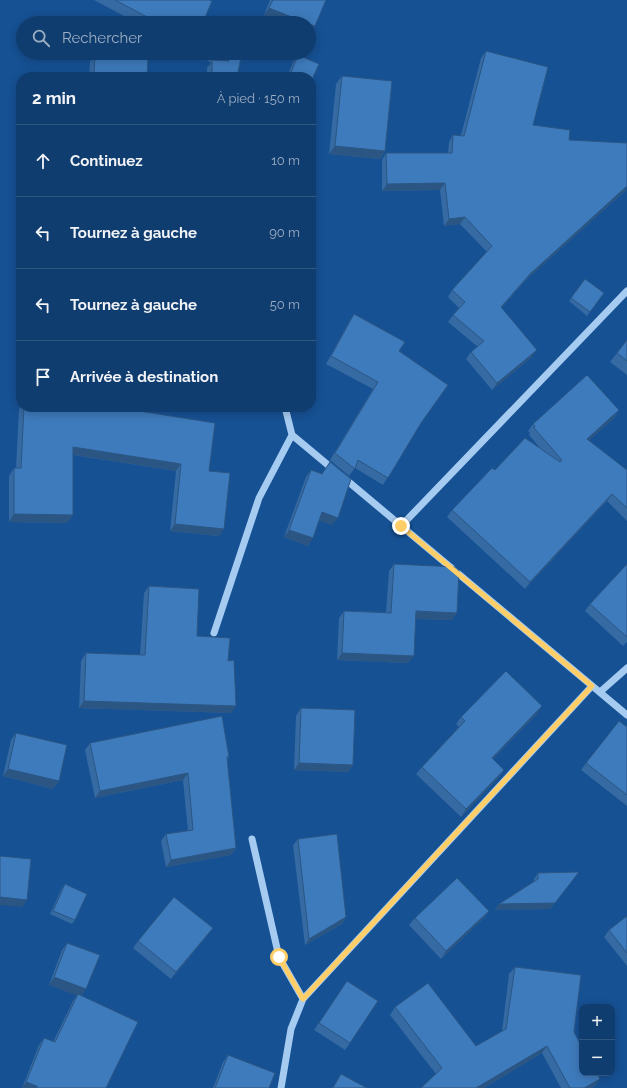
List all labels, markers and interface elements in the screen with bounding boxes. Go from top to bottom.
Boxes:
search box [16,16,316,60]
icon: search [30,27,52,49]
text: Rechercher [62,29,142,47]
text: 2 min [32,88,76,108]
text: À pied · 150 m [217,91,300,106]
icon: ahead [32,150,54,172]
text: Continuez [70,152,143,170]
text: 10 m [271,153,300,168]
icon: left [32,222,54,244]
text: Tournez à gauche [70,224,197,242]
text: 90 m [269,225,300,240]
icon: left [32,294,54,316]
text: Tournez à gauche [70,296,197,314]
text: 50 m [270,297,300,312]
icon: arrive [32,366,54,388]
text: Arrivée à destination [70,368,218,386]
route end [392,517,410,535]
route start [270,948,288,966]
map controls [579,1004,615,1076]
button: + [579,1004,615,1040]
button: − [579,1040,615,1076]

